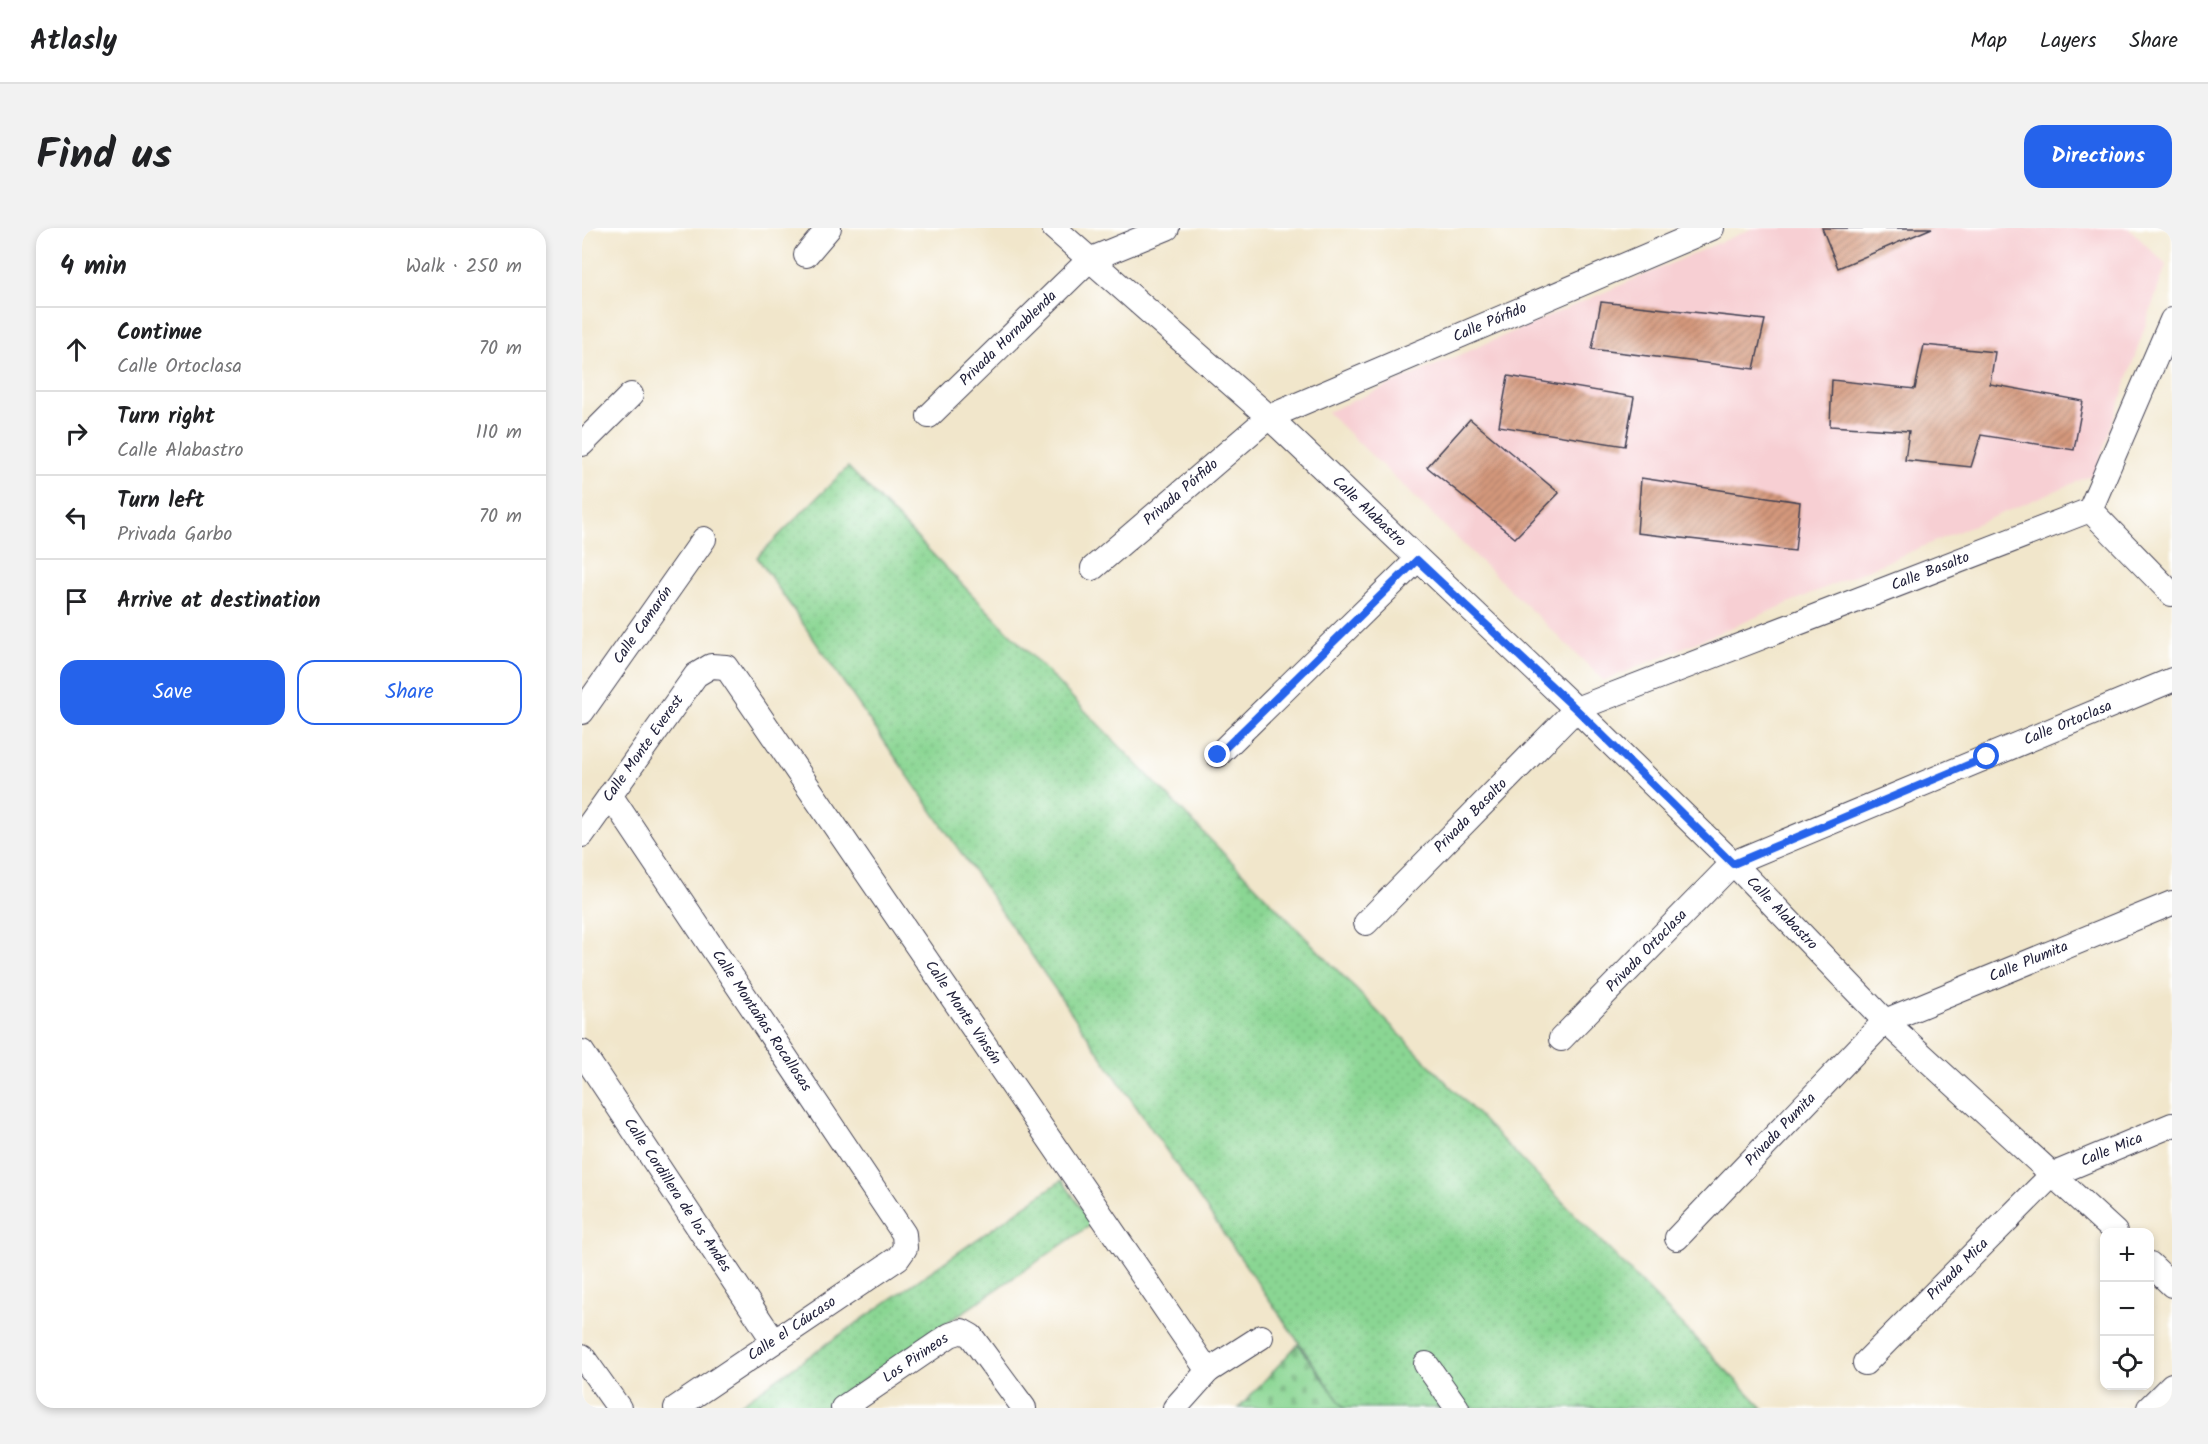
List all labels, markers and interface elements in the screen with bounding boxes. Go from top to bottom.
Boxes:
text: Atlasly [30,19,117,64]
text: Map [1970,25,2007,58]
text: Layers [2040,25,2096,58]
text: Share [2129,25,2178,58]
text: Find us [36,123,172,190]
button: Directions [2024,125,2172,188]
text: 4 min [60,246,127,288]
text: Walk · 250 m [406,251,522,283]
street label: Privada Hornablenda [954,285,1063,392]
street label: Calle Pórfido [1449,296,1531,349]
text: Continue [117,316,202,351]
icon: ahead [60,333,93,366]
text: 70 m [479,333,522,365]
text: Calle Ortoclasa [117,351,242,383]
text: Turn right [117,400,215,435]
icon: right [60,417,93,450]
text: 110 m [476,417,522,449]
text: Calle Alabastro [117,435,243,467]
street label: Privada Pórfido [1138,453,1224,532]
street label: Calle Alabastro [1326,471,1412,553]
text: Turn left [117,484,204,519]
icon: left [60,501,93,534]
text: 70 m [479,501,522,533]
text: Privada Garbo [117,519,232,551]
street label: Calle Basalto [1888,546,1974,598]
street label: Calle Camarón [607,581,679,669]
text: Arrive at destination [117,584,320,619]
icon: arrive [60,585,93,618]
button: Save [60,660,285,725]
button: Share [297,660,522,725]
street label: Calle Monte Everest [597,690,690,807]
street label: Calle Ortoclasa [2020,694,2116,752]
route end [1204,741,1230,767]
route start [1973,743,1999,769]
street label: Privada Basalto [1429,773,1514,859]
street label: Calle Alabastro [1740,871,1823,956]
street label: Privada Ortoclasa [1601,904,1693,998]
street label: Calle Plumita [1985,935,2072,989]
street label: Calle Montañas Rocallosas [705,945,818,1097]
street label: Calle Monte Vinsón [918,956,1007,1070]
street label: Privada Pumita [1739,1087,1822,1172]
street label: Calle Cordillera de los Andes [617,1113,737,1278]
street label: Calle Mica [2077,1126,2147,1174]
map controls [2100,1228,2154,1390]
button: + [2100,1228,2154,1282]
street label: Privada Mica [1921,1233,1995,1306]
button: − [2100,1282,2154,1336]
street label: Calle el Cáucaso [743,1290,841,1368]
street label: Los Pirineos [878,1327,954,1390]
button: locate [2100,1336,2154,1390]

